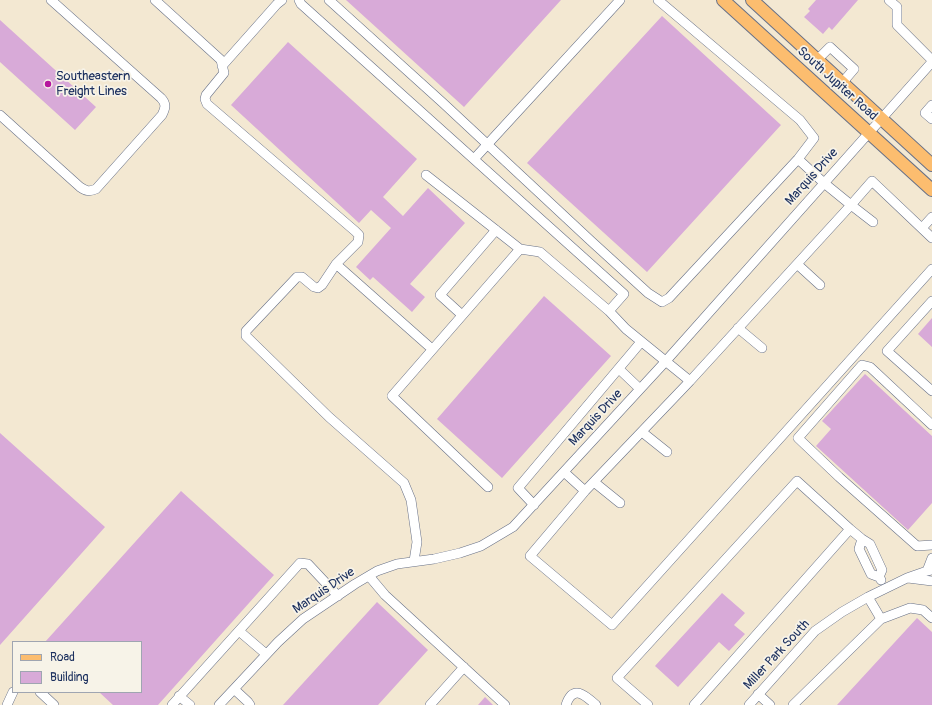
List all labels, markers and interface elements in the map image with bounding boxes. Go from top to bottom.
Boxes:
street label: South Jupiter Road [794,44,880,124]
place label: Southeastern Freight Lines [56,69,130,100]
marker: Southeastern Freight Lines [43,79,53,89]
street label: Marquis Drive [782,145,842,209]
street label: Marquis Drive [566,387,626,449]
street label: Marquis Drive [290,565,358,617]
street label: Miller Park South [741,617,813,693]
legend [12,641,142,693]
text: Road [50,650,75,665]
text: Building [50,670,89,685]

